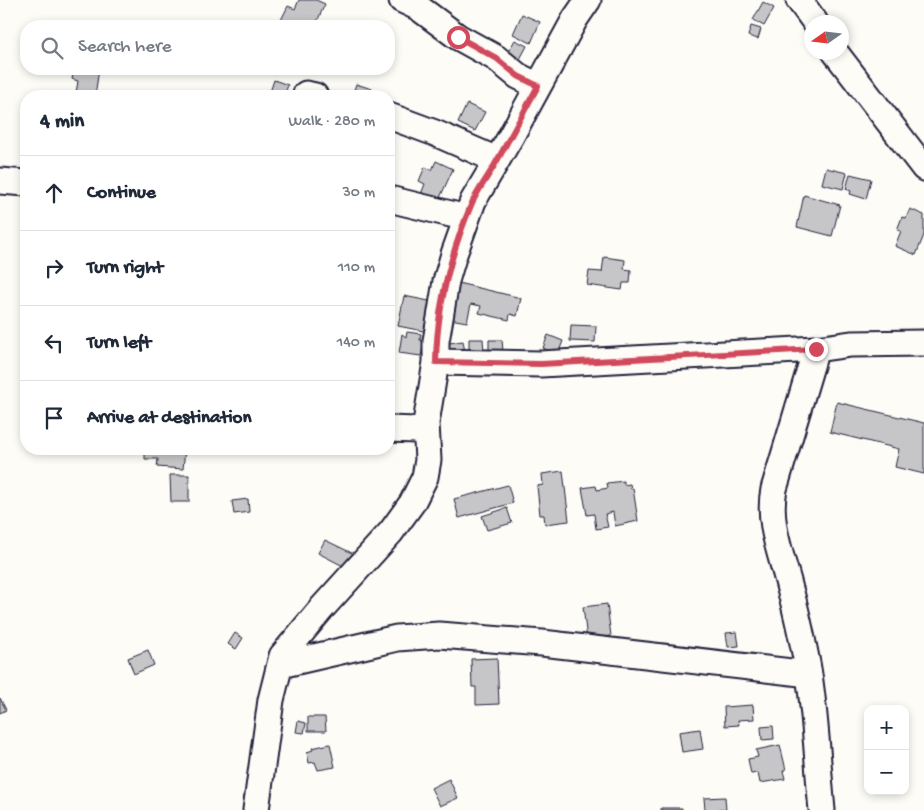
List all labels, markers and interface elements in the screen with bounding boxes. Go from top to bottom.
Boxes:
north arrow [804,15,849,60]
search box [20,20,395,75]
route start [447,26,470,49]
icon: search [38,34,66,62]
text: Search here [78,36,172,59]
text: 4 min [40,110,84,135]
text: Walk · 280 m [288,113,375,132]
icon: ahead [40,179,68,207]
text: Continue [87,182,156,205]
text: 30 m [342,184,375,203]
icon: right [40,254,68,282]
text: Turn right [87,257,163,280]
text: 110 m [338,259,375,278]
icon: left [40,329,68,357]
text: Turn left [87,332,151,355]
text: 140 m [337,334,375,353]
route end [805,338,828,361]
icon: arrive [40,404,68,432]
text: Arrive at destination [87,407,251,430]
map controls [864,705,909,795]
button: + [864,705,909,750]
button: − [864,750,909,795]

